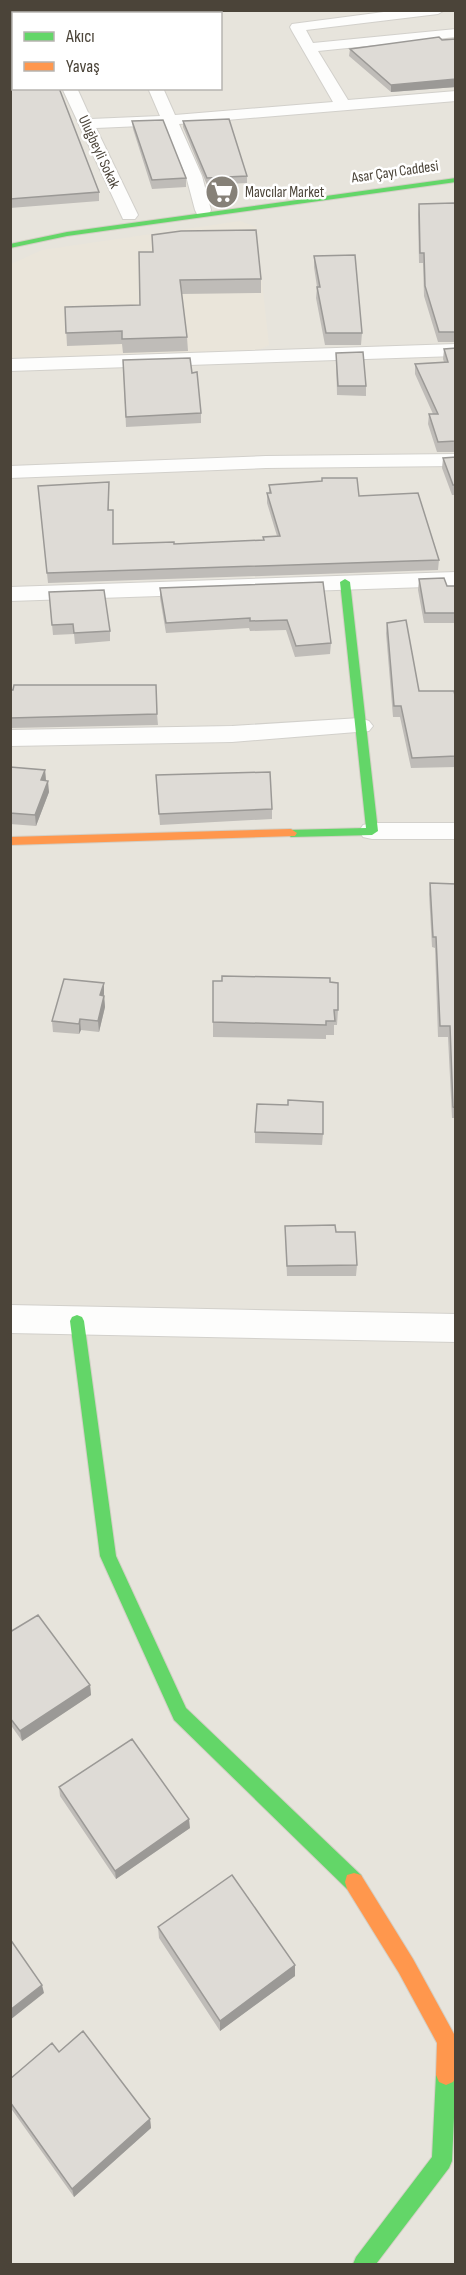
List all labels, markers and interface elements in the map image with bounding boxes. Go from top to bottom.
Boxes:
legend [12,12,222,90]
text: Akıcı [65,26,95,47]
text: Yavaş [66,56,100,77]
street label: Uluğbeyli Sokak [74,112,124,192]
street label: Asar Çayı Caddesi [349,156,440,188]
supermarket icon: Mavcılar Market [204,174,240,210]
place label: Mavcılar Market [245,183,325,202]

